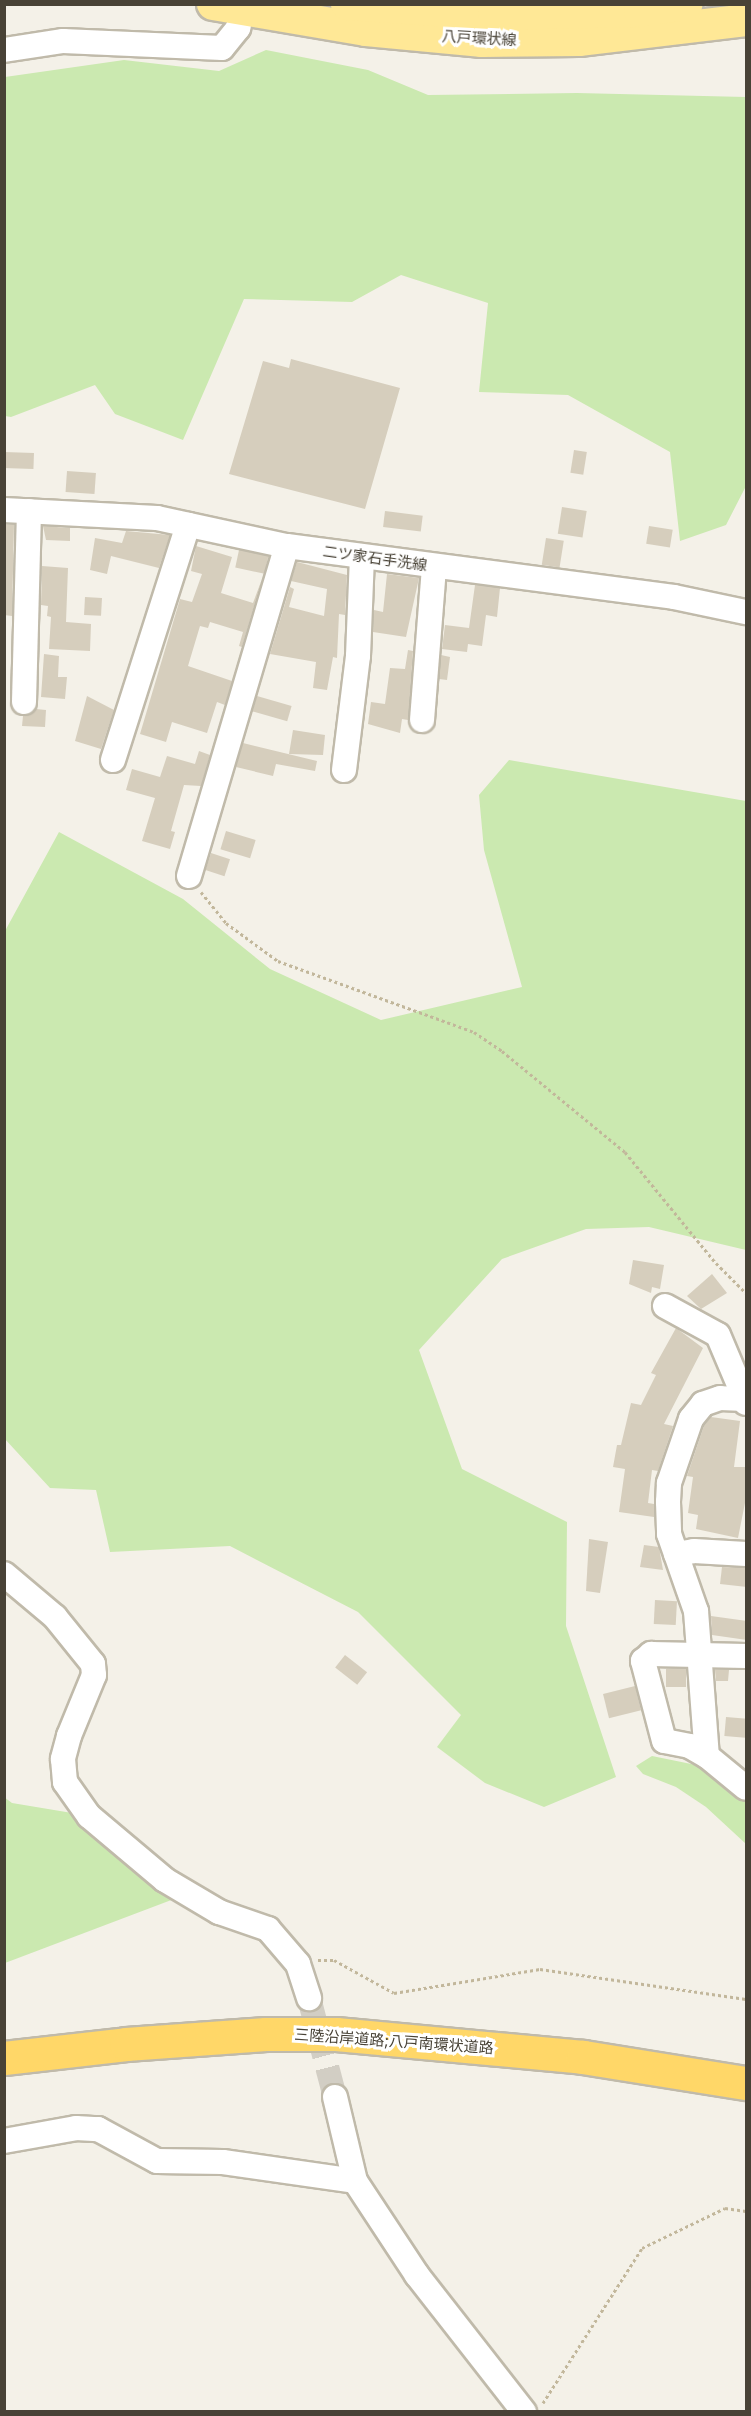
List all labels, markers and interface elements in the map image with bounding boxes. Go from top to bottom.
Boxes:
street label: 八戸環状線 [441,27,517,49]
street label: 二ツ家石手洗線 [322,542,428,574]
street label: 三陸沿岸道路;八戸南環状道路 [294,2025,494,2057]

